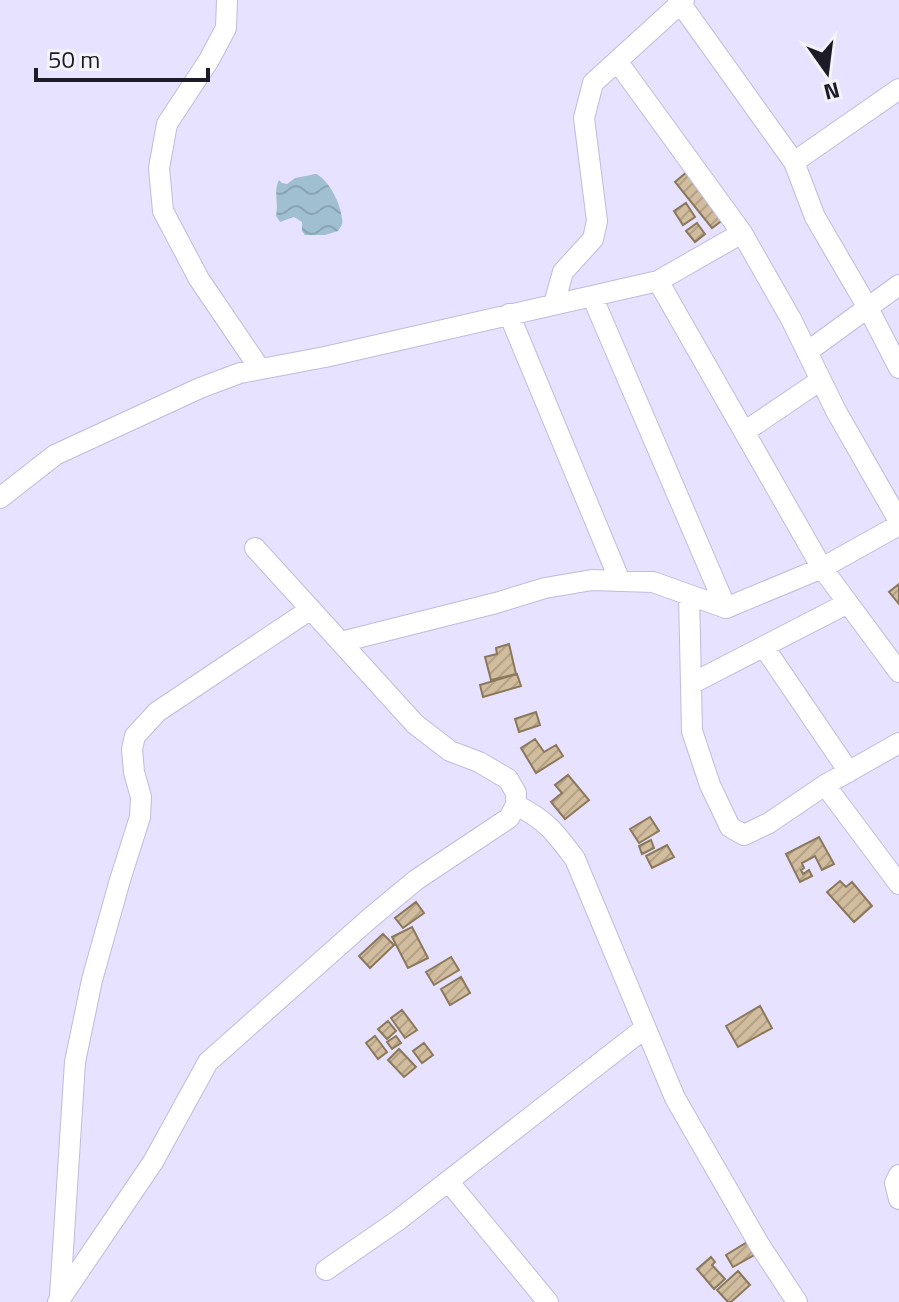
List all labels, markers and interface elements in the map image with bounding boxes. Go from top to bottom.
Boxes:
scale bar [36,32,208,82]
north arrow [787,32,867,112]
text: 50 m [48,41,100,77]
text: N [820,73,843,110]

